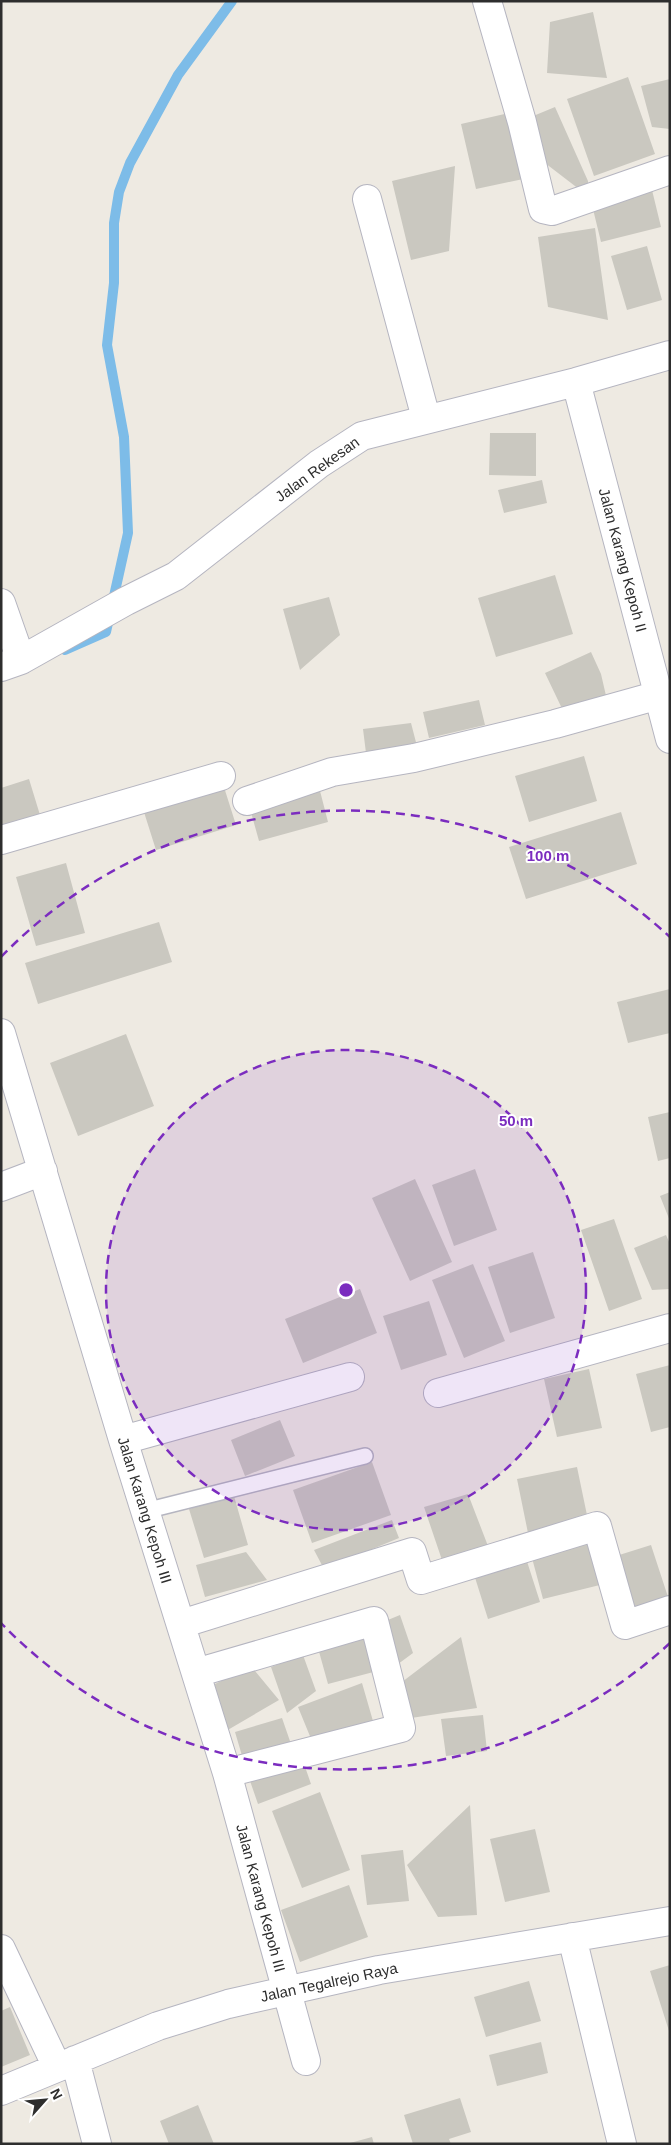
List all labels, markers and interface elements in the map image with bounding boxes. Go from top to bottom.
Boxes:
street label: Jalan Rekesan [272,433,362,505]
street label: Jalan Karang Kepoh II [596,486,650,634]
text: 100 m [527,847,569,864]
text: 50 m [499,1112,533,1129]
centre of rings [337,1281,355,1299]
street label: Jalan Karang Kepoh III [115,1435,175,1585]
street label: Jalan Karang Kepoh III [233,1822,289,1974]
street label: Jalan Tegalrejo Raya [259,1959,400,2005]
north arrow [20,2075,70,2125]
text: N [47,2086,66,2102]

